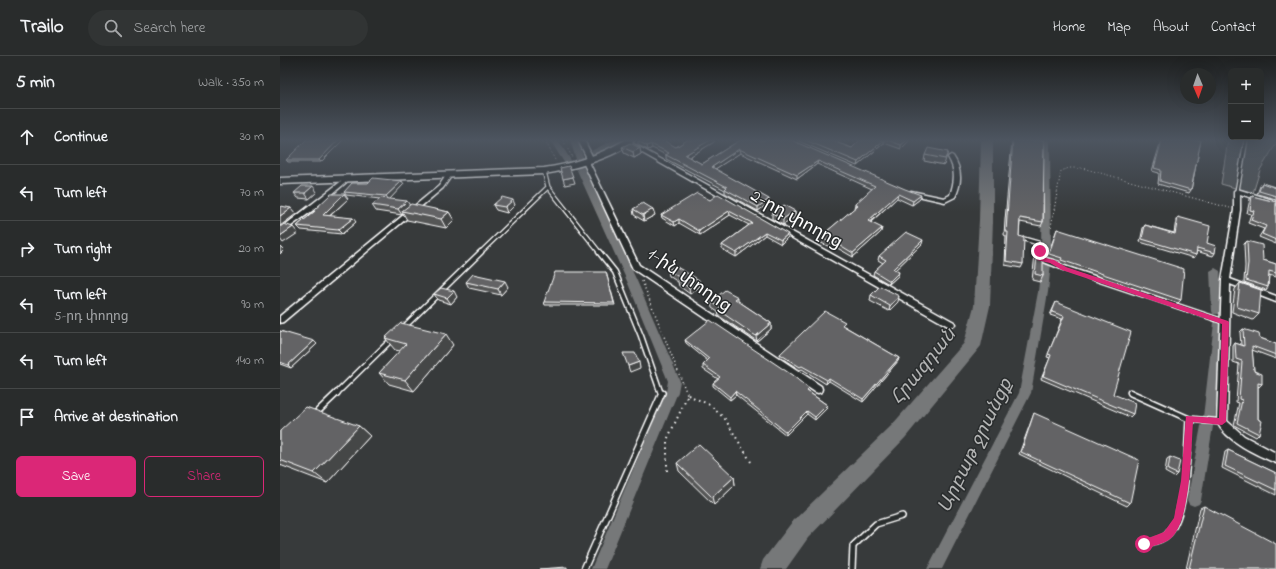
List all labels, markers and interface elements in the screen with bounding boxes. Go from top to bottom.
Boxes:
search box [88,10,368,46]
text: Trailo [20,14,64,41]
icon: search [102,17,124,39]
text: Search here [134,17,205,39]
text: Home [1053,17,1085,38]
text: Map [1107,17,1131,38]
text: About [1153,17,1189,38]
text: Contact [1211,17,1256,38]
north arrow [1180,68,1216,104]
map controls [1228,68,1264,140]
button: + [1228,68,1264,104]
text: 5 min [16,70,55,95]
text: Walk · 350 m [198,73,264,92]
button: − [1228,104,1264,140]
icon: ahead [16,126,38,148]
text: Continue [54,126,108,148]
text: 30 m [240,127,264,146]
icon: left [16,182,38,204]
text: Turn left [54,182,107,204]
text: 70 m [240,183,264,202]
street label: 2-րդ փողոց [745,184,847,256]
icon: right [16,238,38,260]
text: Turn right [54,238,112,260]
text: 20 m [239,239,264,258]
street label: 1-ին փողոց [641,242,737,320]
route end [1031,242,1049,260]
text: Turn left [54,284,107,306]
icon: left [16,294,38,316]
text: 90 m [241,295,264,314]
text: 5-րդ փողոց [54,307,129,326]
water label: Հրազդան [885,322,964,411]
icon: left [16,350,38,372]
text: Turn left [54,350,107,372]
text: 140 m [236,351,264,370]
water label: Արբաթ ջրանցք [932,374,1020,518]
icon: arrive [16,406,38,428]
text: Arrive at destination [54,406,178,428]
button: Save [16,456,136,497]
button: Share [144,456,264,497]
route start [1135,535,1153,553]

